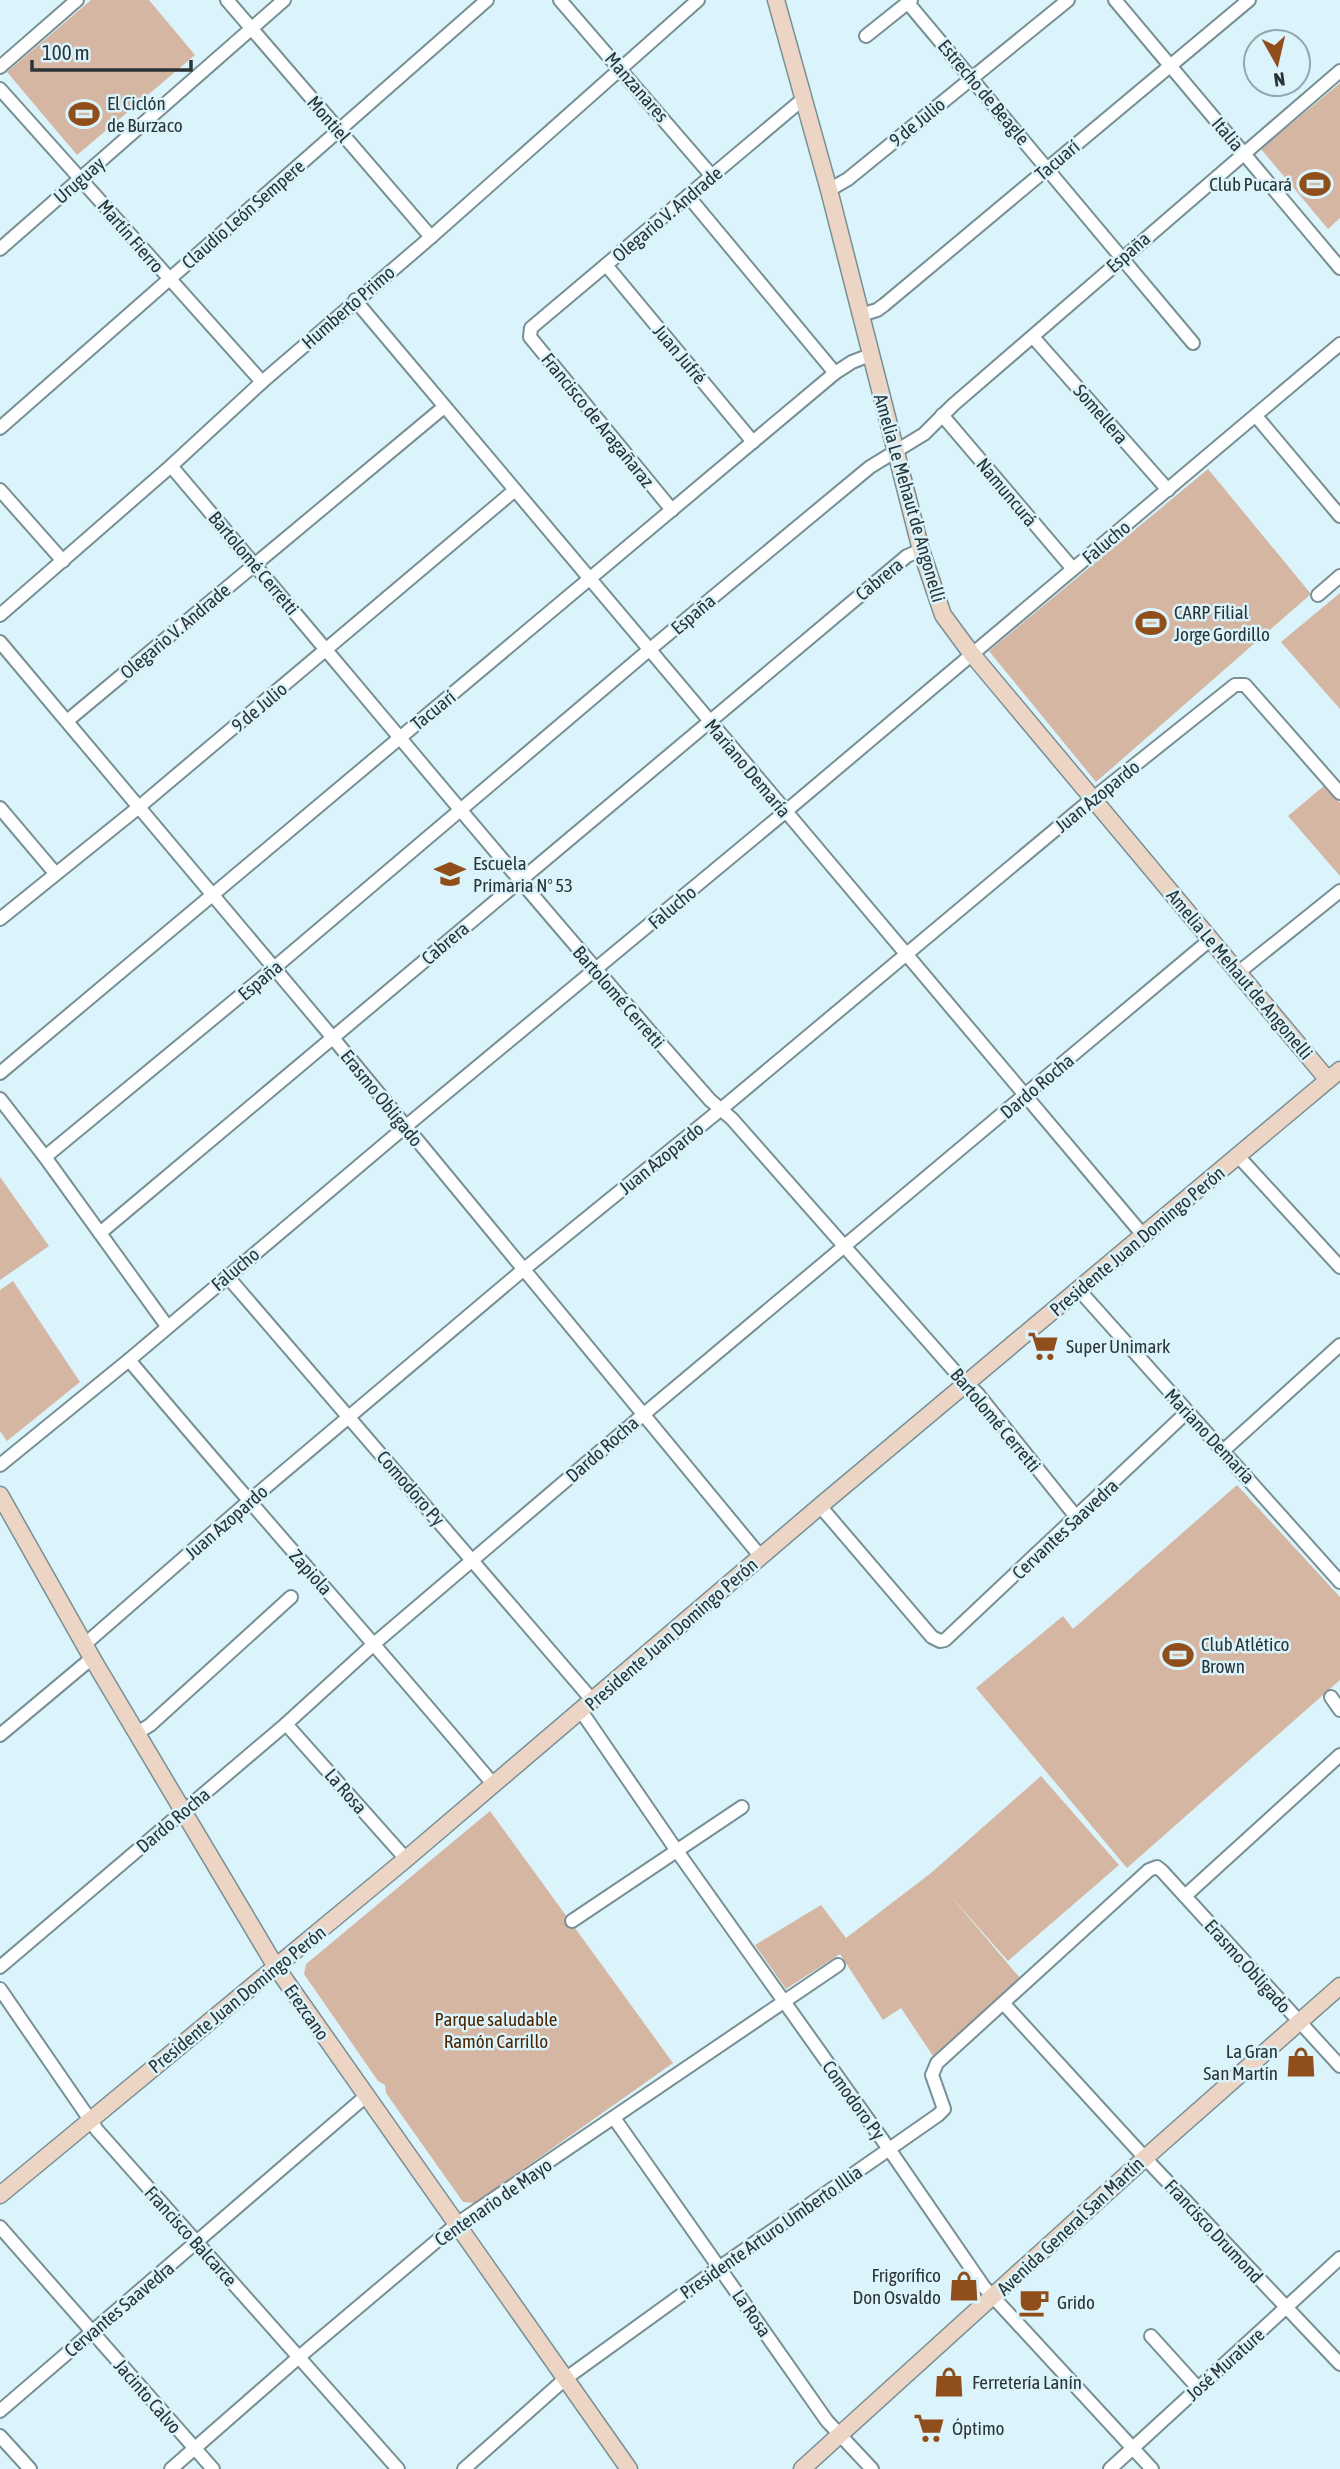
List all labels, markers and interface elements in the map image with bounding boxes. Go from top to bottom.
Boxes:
scale bar [32,28,191,72]
north arrow [1242,28,1312,98]
street label: Estrecho de Beagle [934,35,1034,149]
text: 100 m [42,40,90,64]
street label: Manzanares [601,48,674,127]
text: N [1272,68,1286,92]
street label: Montiel [303,91,355,147]
place label: El Ciclón de Burzaco [107,92,183,136]
street label: 9 de Julio [885,93,949,151]
sports icon: El Ciclón de Burzaco [67,97,101,131]
street label: Italia [1208,113,1248,155]
street label: Tacuarí [1030,135,1084,185]
street label: Uruguay [49,152,109,208]
street label: Claudio León Sempere [177,155,309,273]
street label: Olegario V. Andrade [608,162,726,266]
sports icon: Club Pucará [1298,167,1332,201]
place label: Club Pucará [1209,173,1292,195]
street label: Martín Fierro [93,195,169,277]
street label: España [1102,227,1154,277]
street label: Humberto Primo [297,261,399,353]
street label: Juan Jufré [649,320,711,388]
street label: Francisco de Aragañaraz [537,348,659,492]
street label: Somellera [1069,380,1133,448]
street label: Amelia Le Mehaut de Angonelli [870,391,950,605]
street label: Namuncurá [972,453,1042,531]
street label: Bartolomé Cerretti [204,507,304,619]
street label: Falucho [1078,516,1134,568]
street label: Cabrera [851,553,907,605]
street label: Olegario V. Andrade [116,579,234,683]
street label: España [667,589,719,639]
place label: CARP Filial Jorge Gordillo [1174,601,1270,645]
sports icon: CARP Filial Jorge Gordillo [1134,606,1168,640]
street label: 9 de Julio [227,678,291,736]
street label: Tacuarí [406,685,460,735]
street label: Mariano Demaría [700,714,796,822]
street label: Juan Azopardo [1050,755,1144,837]
place label: Escuela Primaria Nº 53 [473,852,573,896]
school or university icon: Escuela Primaria Nº 53 [433,857,467,891]
street label: Falucho [644,881,700,933]
street label: Amelia Le Mehaut de Angonelli [1162,884,1318,1064]
street label: Cabrera [417,917,473,969]
street label: Bartolomé Cerretti [569,941,669,1053]
street label: España [234,955,286,1005]
street label: Erasmo Obligado [336,1045,428,1151]
street label: Dardo Rocha [996,1049,1078,1123]
street label: Juan Azopardo [614,1117,708,1199]
street label: Presidente Juan Domingo Perón [1045,1161,1229,1321]
street label: Falucho [207,1243,263,1295]
supermarket icon: Super Unimark [1026,1329,1060,1363]
place label: Super Unimark [1066,1335,1171,1357]
street label: Bartolomé Cerretti [946,1364,1046,1476]
street label: Mariano Demaría [1160,1384,1260,1488]
street label: Dardo Rocha [561,1411,643,1487]
street label: Comodoro Py [372,1446,450,1530]
street label: Cervantes Saavedra [1008,1474,1122,1584]
street label: Juan Azopardo [180,1480,272,1564]
street label: Zapiola [285,1545,337,1599]
street label: Presidente Juan Domingo Perón [580,1553,762,1715]
place label: Club Atlético Brown [1201,1633,1289,1677]
sports icon: Club Atlético Brown [1161,1638,1195,1672]
street label: La Rosa [320,1764,372,1818]
street label: Dardo Rocha [132,1783,214,1857]
street label: Erasmo Obligado [1200,1915,1296,2017]
street label: Presidente Juan Domingo Perón [144,1921,330,2077]
street label: Erezcano [280,1980,334,2044]
park label: Parque saludable Ramón Carrillo [435,2008,557,2052]
place label: La Gran San Martín [1203,2040,1278,2084]
shop icon: La Gran San Martín [1284,2045,1318,2079]
street label: Comodoro Py [818,2056,890,2144]
street label: Avenida General San Martín [992,2152,1148,2300]
street label: Centenario de Mayo [430,2153,556,2251]
street label: Presidente Arturo Umberto Illia [676,2161,866,2303]
street label: Francisco Drumond [1160,2175,1268,2287]
street label: Francisco Balcarce [140,2181,242,2291]
street label: Cervantes Saavedra [60,2257,178,2361]
place label: Frigorífico Don Osvaldo [853,2264,941,2308]
shop icon: Frigorífico Don Osvaldo [947,2269,981,2303]
street label: La Rosa [728,2285,776,2341]
cafe icon: Grido [1017,2285,1051,2319]
place label: Grido [1057,2291,1095,2313]
street label: José Murature [1181,2323,1269,2405]
street label: Jacinto Calvo [110,2354,186,2438]
shop icon: Ferretería Lanín [932,2365,966,2399]
place label: Ferretería Lanín [972,2371,1082,2393]
supermarket icon: Óptimo [912,2411,946,2445]
place label: Óptimo [952,2417,1005,2439]

